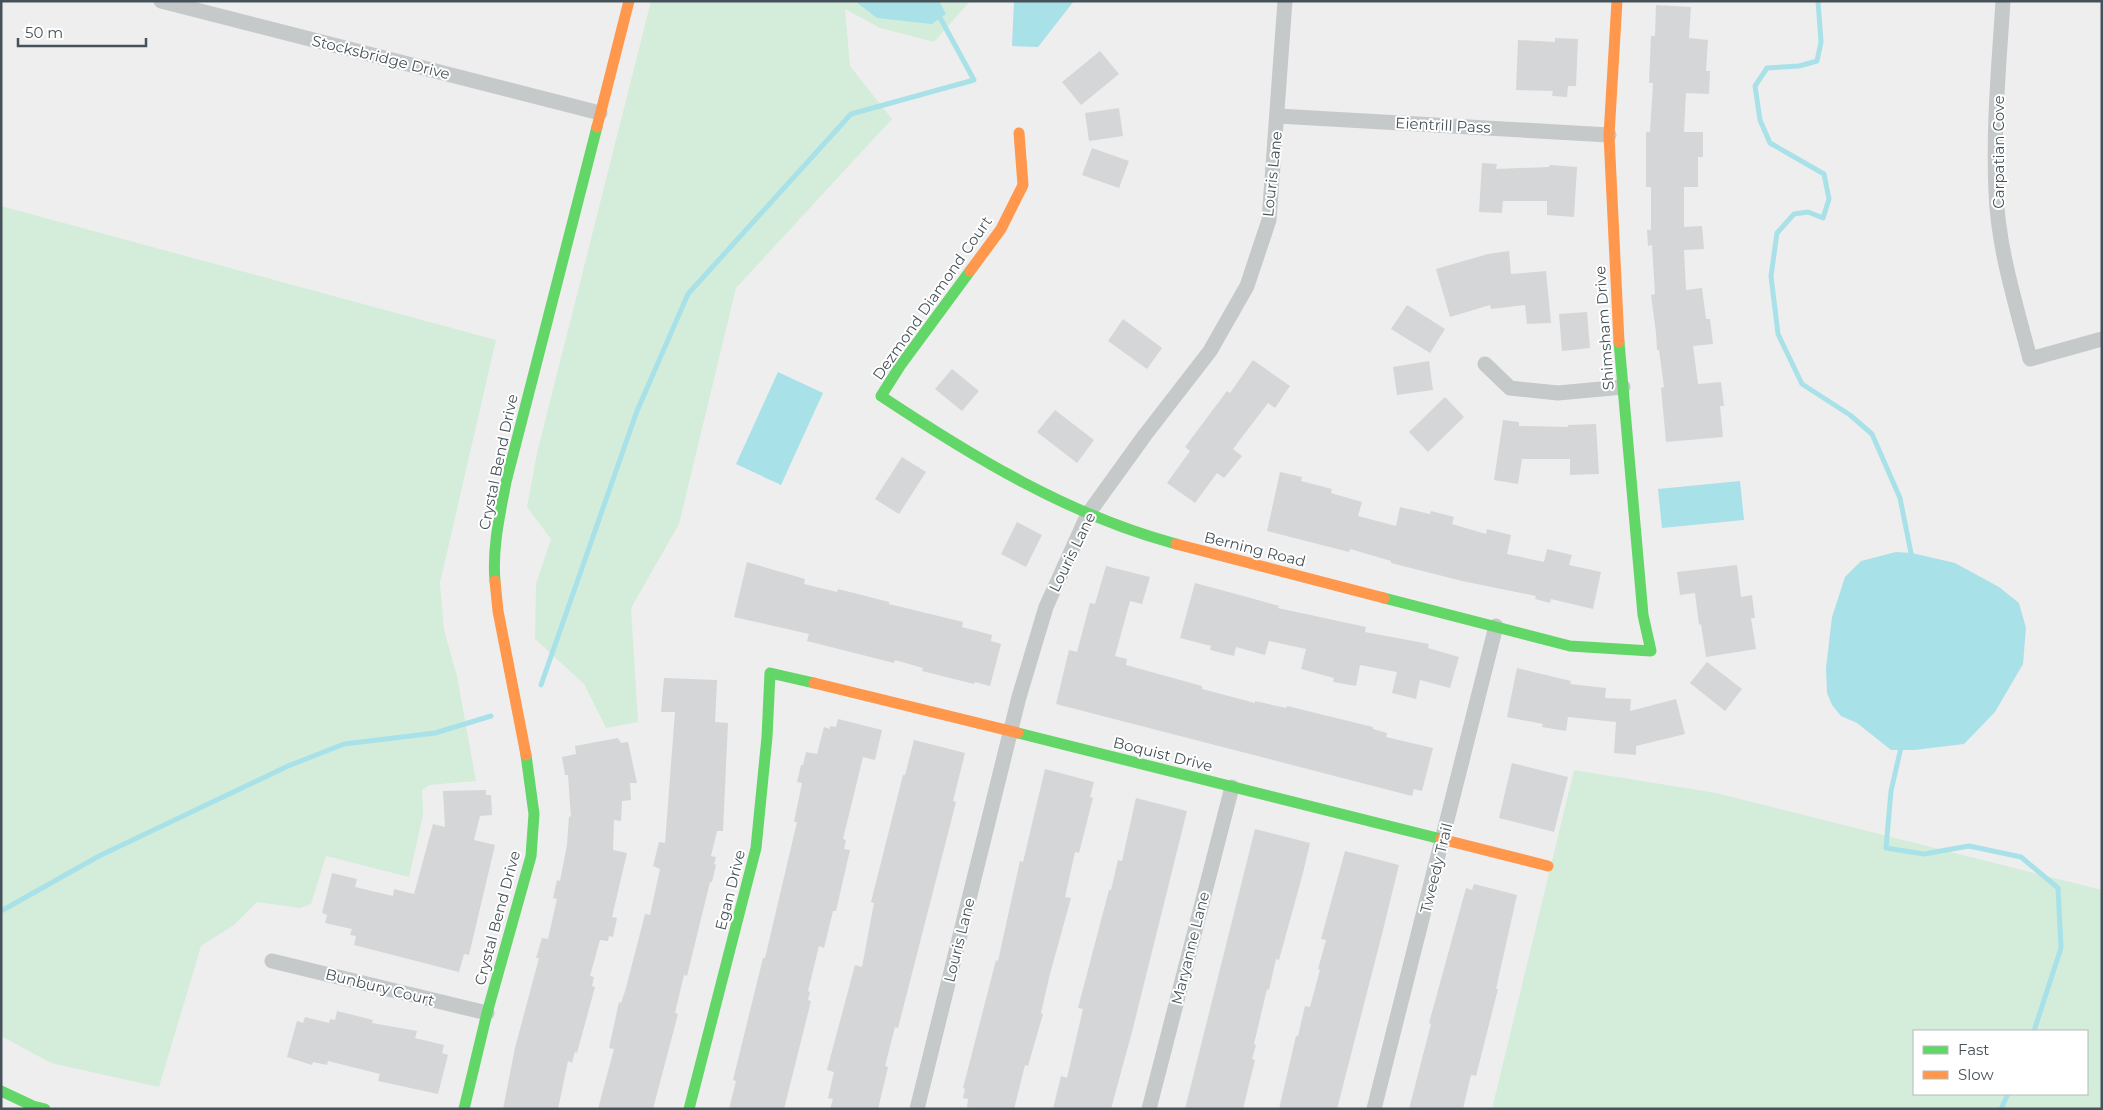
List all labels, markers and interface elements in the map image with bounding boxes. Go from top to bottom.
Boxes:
scale bar [18,15,145,47]
text: 50 m [25,23,63,42]
street label: Stocksbridge Drive [310,31,452,83]
street label: Carpatian Cove [1989,95,2008,209]
street label: Eientrill Pass [1395,113,1491,137]
street label: Louris Lane [1258,130,1286,218]
street label: Dezmond Diamond Court [868,212,996,384]
street label: Shimsham Drive [1590,265,1618,391]
street label: Crystal Bend Drive [474,392,522,532]
street label: Louris Lane [1045,509,1099,595]
street label: Berning Road [1202,527,1308,571]
street label: Boquist Drive [1111,732,1215,776]
street label: Tweedy Trail [1416,821,1456,915]
street label: Egan Drive [711,848,749,932]
street label: Crystal Bend Drive [470,849,524,987]
street label: Maryanne Lane [1167,889,1213,1007]
street label: Louris Lane [939,896,979,984]
street label: Bunbury Court [323,964,437,1010]
legend [1913,1030,2088,1095]
text: Fast [1958,1040,1989,1059]
text: Slow [1958,1065,1994,1084]

